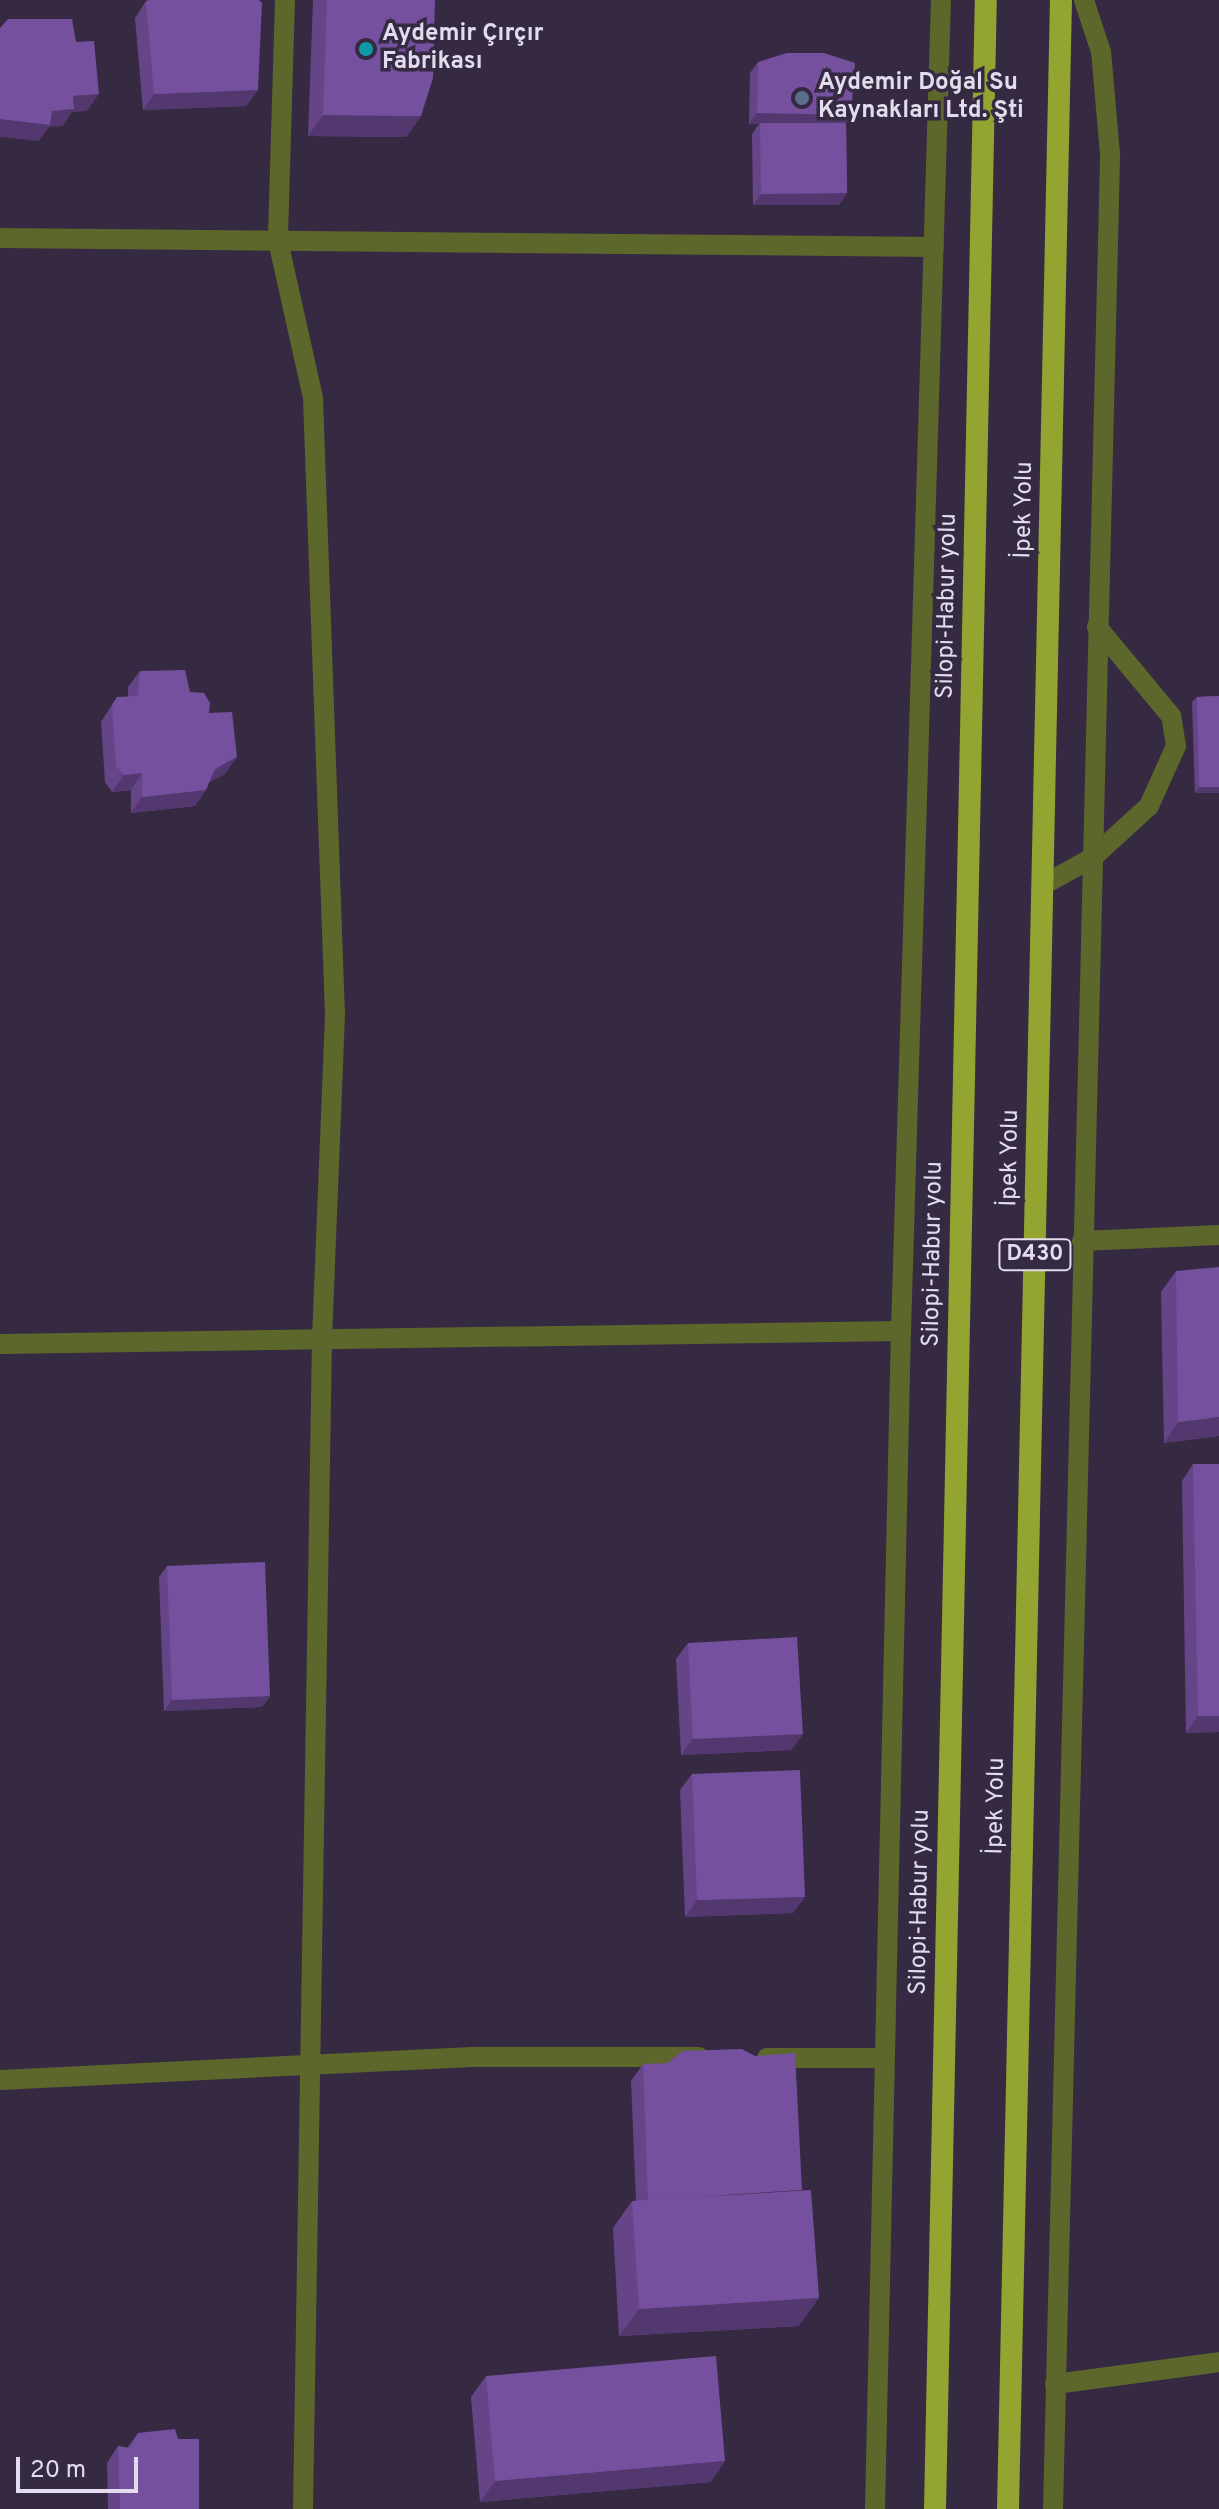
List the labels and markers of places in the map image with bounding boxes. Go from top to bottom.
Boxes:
place label: Aydemir Çırçır Fabrikası [382,21,544,77]
marker: Aydemir Çırçır Fabrikası [357,40,375,58]
place label: Aydemir Doğal Su Kaynakları Ltd. Şti [818,70,1024,126]
marker: Aydemir Doğal Su Kaynakları Ltd. Şti [793,89,811,107]

